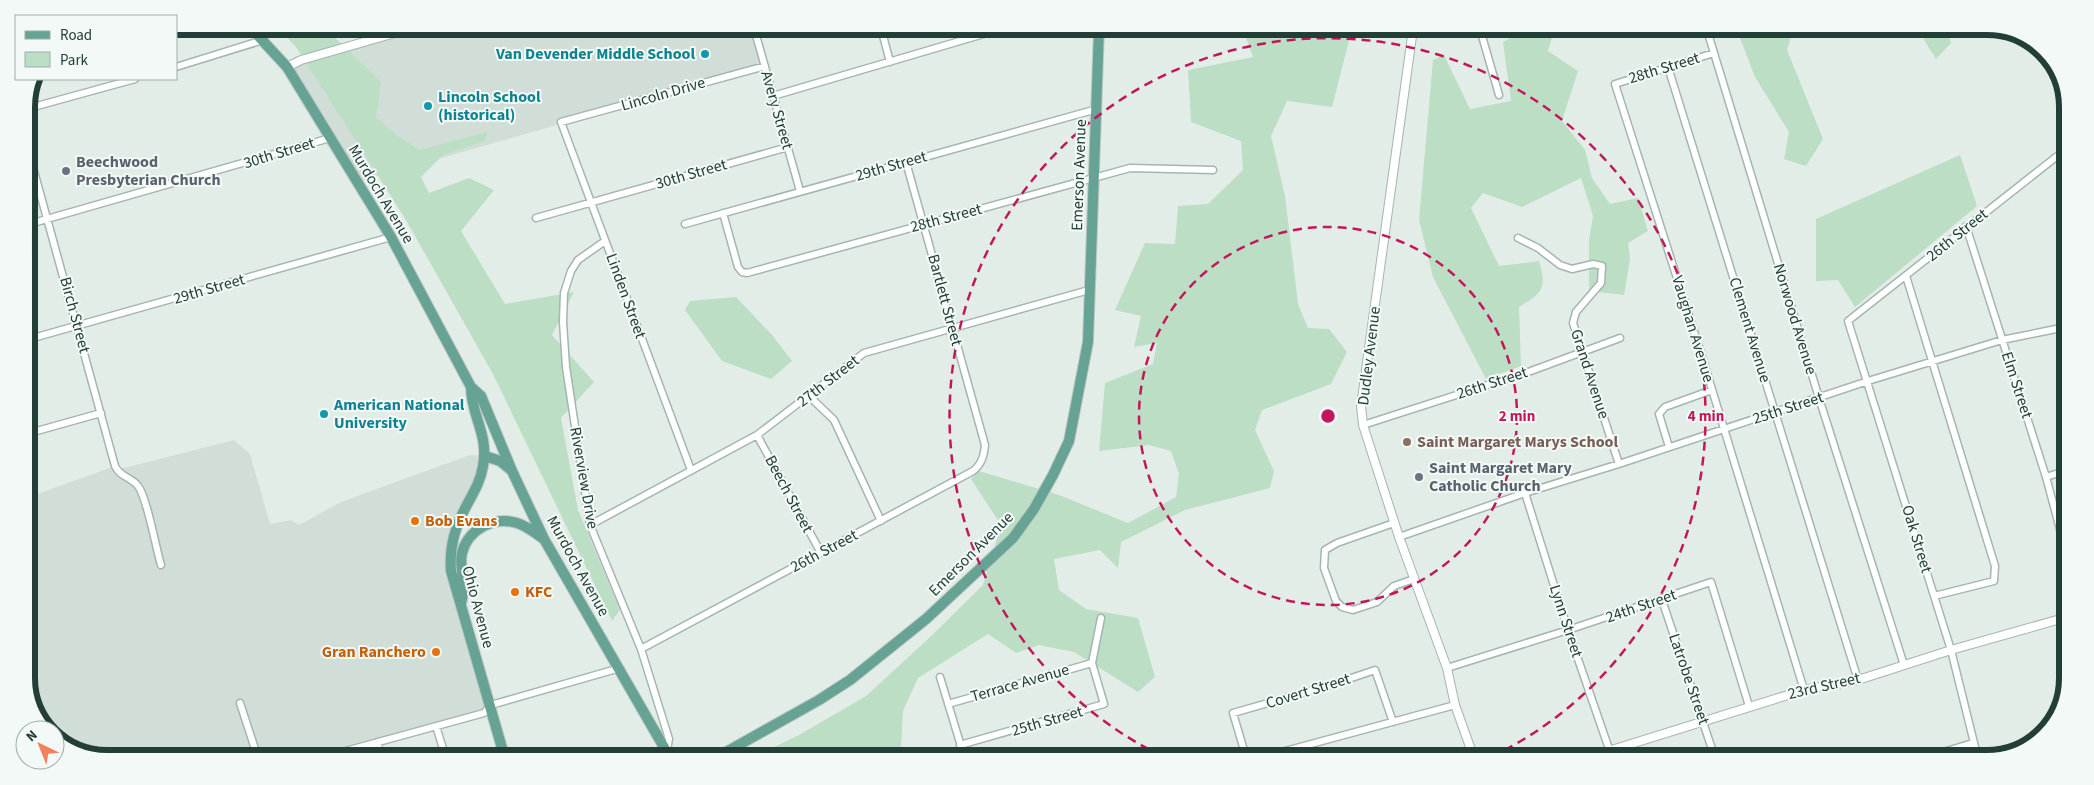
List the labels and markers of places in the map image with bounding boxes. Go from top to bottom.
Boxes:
place label: Van Devender Middle School [495,43,695,65]
marker: Van Devender Middle School [699,48,711,60]
place label: Lincoln School (historical) [438,86,541,126]
marker: Lincoln School (historical) [422,100,434,112]
place label: Beechwood Presbyterian Church [76,151,221,191]
marker: Beechwood Presbyterian Church [60,165,72,177]
place label: American National University [333,394,465,434]
centre of rings [1319,407,1337,425]
marker: American National University [318,408,330,420]
place label: Saint Margaret Marys School [1417,431,1618,453]
marker: Saint Margaret Marys School [1401,436,1413,448]
place label: Saint Margaret Mary Catholic Church [1429,457,1572,497]
marker: Saint Margaret Mary Catholic Church [1413,471,1425,483]
place label: Bob Evans [425,510,497,532]
marker: Bob Evans [409,515,421,527]
place label: KFC [525,581,552,603]
marker: KFC [509,586,521,598]
place label: Gran Ranchero [322,641,426,663]
marker: Gran Ranchero [430,646,442,658]

